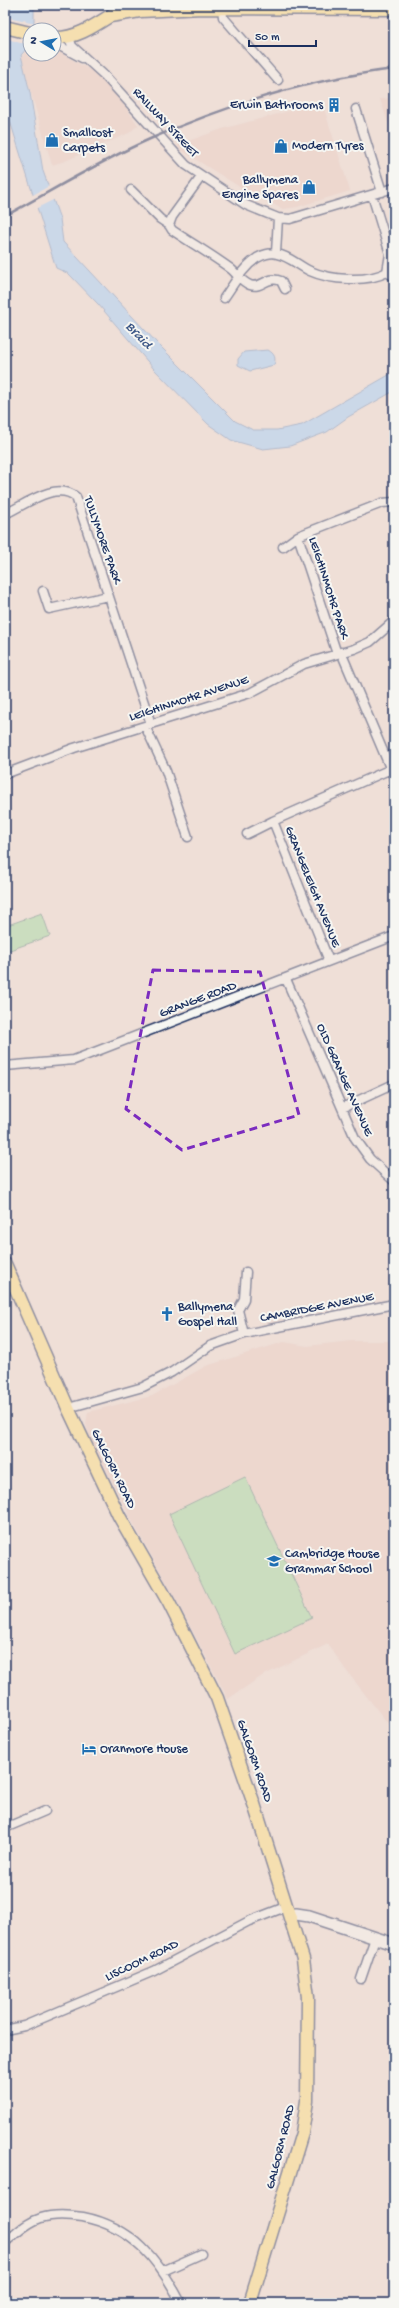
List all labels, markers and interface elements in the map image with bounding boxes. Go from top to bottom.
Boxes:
north arrow [22,22,62,62]
scale bar [249,22,316,48]
text: 50 m [255,31,280,45]
text: N [28,36,41,45]
street label: RAILWAY STREET [129,85,202,161]
building icon: Erwin Bathrooms [326,97,342,113]
place label: Erwin Bathrooms [230,98,324,113]
place label: Smallcost Carpets [63,126,114,156]
shop icon: Smallcost Carpets [44,132,60,148]
shop icon: Modern Tyres [273,138,289,154]
place label: Modern Tyres [292,139,365,154]
place label: Ballymena Engine Spares [222,173,299,203]
shop icon: Ballymena Engine Spares [301,179,317,195]
water label: Braid [121,319,156,354]
street label: TULLYMORE PARK [80,493,125,588]
street label: LEIGHINMOHR PARK [304,535,352,643]
street label: LEIGHINMOHR AVENUE [127,672,251,725]
street label: GRANGELEIGH AVENUE [281,824,343,951]
street label: GRANGE ROAD [157,978,239,1022]
street label: OLD GRANGE AVENUE [312,1021,376,1139]
street label: CAMBRIDGE AVENUE [259,1289,376,1326]
place label: Ballymena Gospel Hall [177,1300,237,1330]
church icon: Ballymena Gospel Hall [159,1306,175,1322]
street label: GALGORM ROAD [87,1427,139,1512]
place label: Cambridge House Grammar School [285,1547,380,1577]
school or university icon: Cambridge House Grammar School [266,1553,282,1569]
street label: GALGORM ROAD [233,1718,275,1805]
hotel icon: Oranmore House [81,1741,97,1757]
place label: Oranmore House [100,1742,188,1757]
street label: LISCOOM ROAD [103,1937,181,1985]
street label: GALGORM ROAD [263,2103,299,2191]

